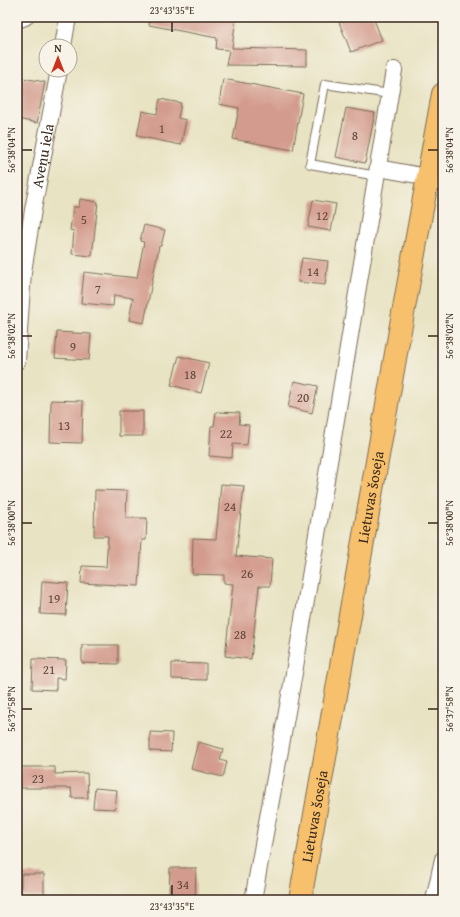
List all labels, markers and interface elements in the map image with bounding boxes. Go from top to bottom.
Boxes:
text: 23°43'35"E [150,3,194,18]
north arrow [38,38,78,78]
text: N [54,40,62,56]
house number: 1 [159,119,165,138]
street label: Aveņu iela [26,122,59,190]
house number: 8 [352,126,358,145]
text: 56°38'04"N [4,127,19,173]
text: 56°38'04"N [442,127,457,173]
house number: 12 [316,206,328,225]
house number: 5 [81,210,87,229]
house number: 14 [307,262,319,281]
house number: 7 [95,280,101,299]
text: 56°38'02"N [4,313,19,359]
text: 56°38'02"N [442,313,457,359]
house number: 9 [70,337,76,356]
house number: 18 [184,365,196,384]
house number: 20 [297,388,309,407]
house number: 13 [58,416,70,435]
house number: 22 [220,424,232,443]
street label: Lietuvas šoseja [352,449,389,545]
house number: 24 [224,497,236,516]
text: 56°38'00"N [4,500,19,546]
text: 56°38'00"N [442,500,457,546]
house number: 26 [241,564,253,583]
house number: 19 [48,589,60,608]
house number: 28 [234,625,246,644]
house number: 21 [43,660,55,679]
text: 56°37'58"N [4,686,19,732]
text: 56°37'58"N [442,686,457,732]
street label: Lietuvas šoseja [296,768,333,864]
house number: 23 [32,769,44,788]
house number: 34 [177,875,189,894]
text: 23°43'35"E [150,899,194,914]

